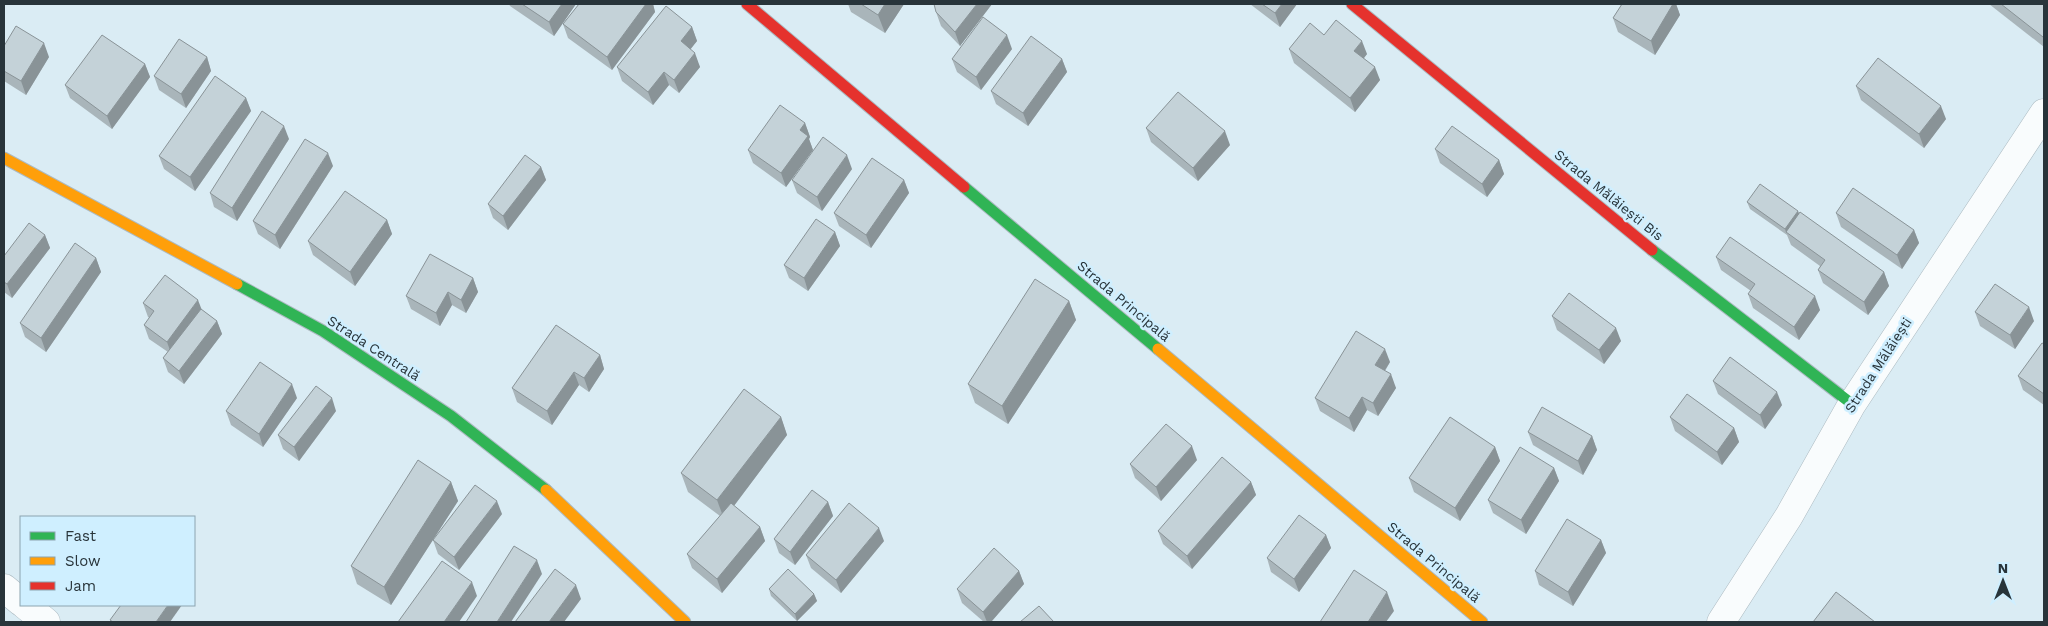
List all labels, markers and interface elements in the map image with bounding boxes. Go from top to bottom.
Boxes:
street label: Strada Mălăiești Bis [1551,146,1667,245]
street label: Strada Principală [1074,257,1174,345]
street label: Strada Centrală [325,312,423,384]
street label: Strada Mălăiești [1841,314,1916,416]
legend [20,516,195,606]
street label: Strada Principală [1384,518,1484,606]
text: Fast [65,527,97,545]
text: Slow [65,552,101,570]
north arrow [1978,556,2028,606]
text: N [1998,560,2008,576]
text: Jam [65,577,96,595]

